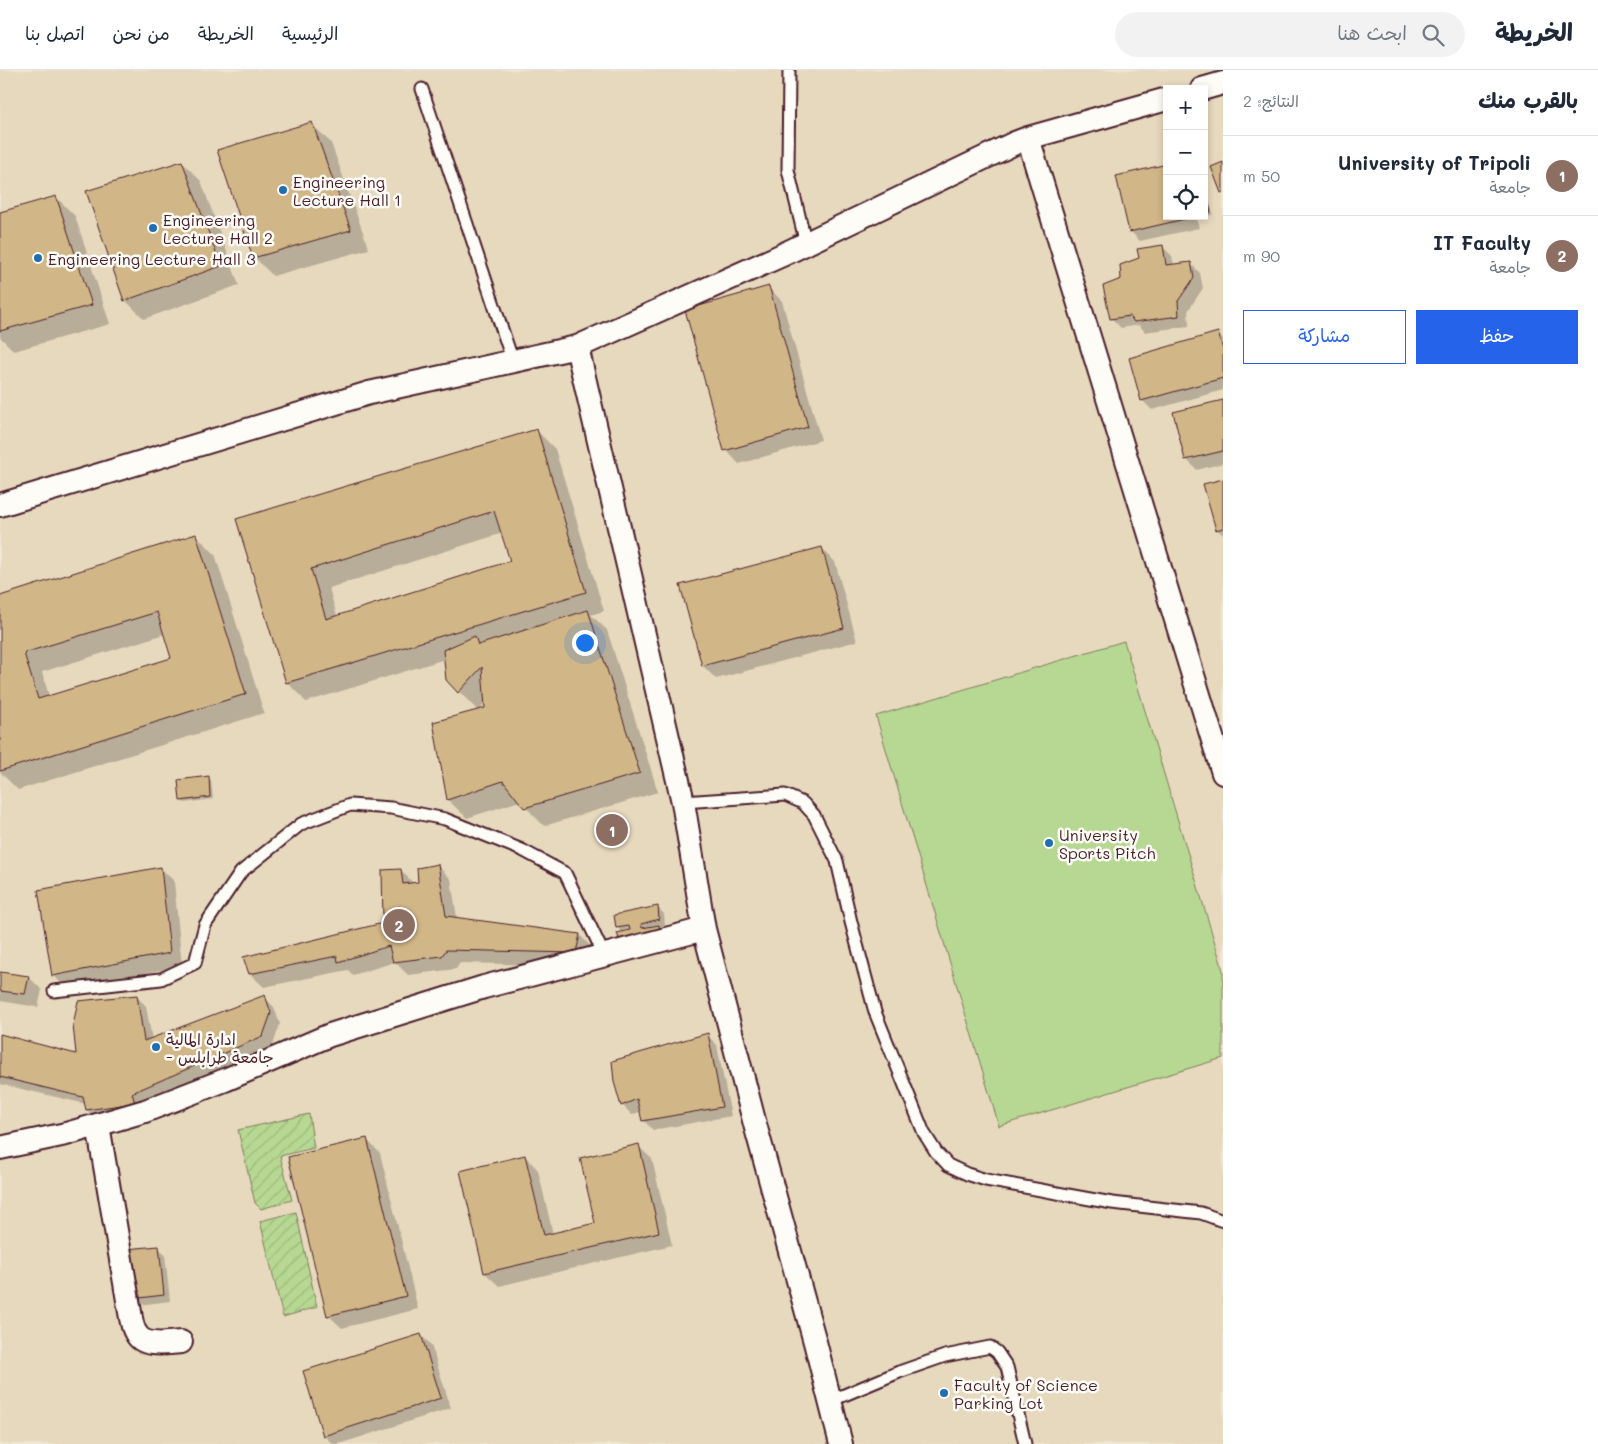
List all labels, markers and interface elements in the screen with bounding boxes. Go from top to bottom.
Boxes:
search box [1115,12,1465,57]
text: الخريطة [1495,16,1573,47]
text: ابحث هنا [1337,20,1407,45]
text: اتصل بنا [25,21,85,45]
text: من نحن [113,21,170,45]
text: الخريطة [198,21,254,45]
text: الرئيسية [282,21,338,45]
icon: search [1419,21,1447,49]
map controls [1163,85,1208,220]
button: + [1163,85,1208,130]
text: بالقرب منك [1478,86,1578,113]
text: النتائج: 2 [1243,90,1299,111]
button: − [1163,130,1208,175]
text: University of Tripoli [1338,150,1531,175]
text: 50 m [1243,165,1280,186]
text: 1 [1558,165,1566,186]
place label: Engineering Lecture Hall 1 [293,171,401,210]
button: locate [1163,175,1208,220]
text: جامعة [1489,176,1531,197]
marker: Engineering Lecture Hall 1 [277,184,289,196]
place label: Engineering Lecture Hall 2 [163,209,273,248]
marker: Engineering Lecture Hall 2 [147,222,159,234]
text: IT Faculty [1433,230,1531,255]
text: 90 m [1243,245,1280,266]
text: 2 [1558,245,1566,266]
place label: Engineering Lecture Hall 3 [48,248,256,269]
marker: Engineering Lecture Hall 3 [32,252,44,264]
text: جامعة [1489,256,1531,277]
button: مشاركة [1243,310,1406,364]
button: حفظ [1416,310,1578,364]
your location [572,630,598,656]
pin: 1 [596,811,628,849]
place label: University Sports Pitch [1059,824,1155,863]
marker: University Sports Pitch [1043,837,1055,849]
pin: 2 [383,906,415,944]
place label: ادارة المالية - جامعة طرابلس [166,1028,274,1067]
marker: ادارة المالية - جامعة طرابلس [150,1041,162,1053]
place label: Faculty of Science Parking Lot [954,1374,1098,1413]
marker: Faculty of Science Parking Lot [938,1387,950,1399]

